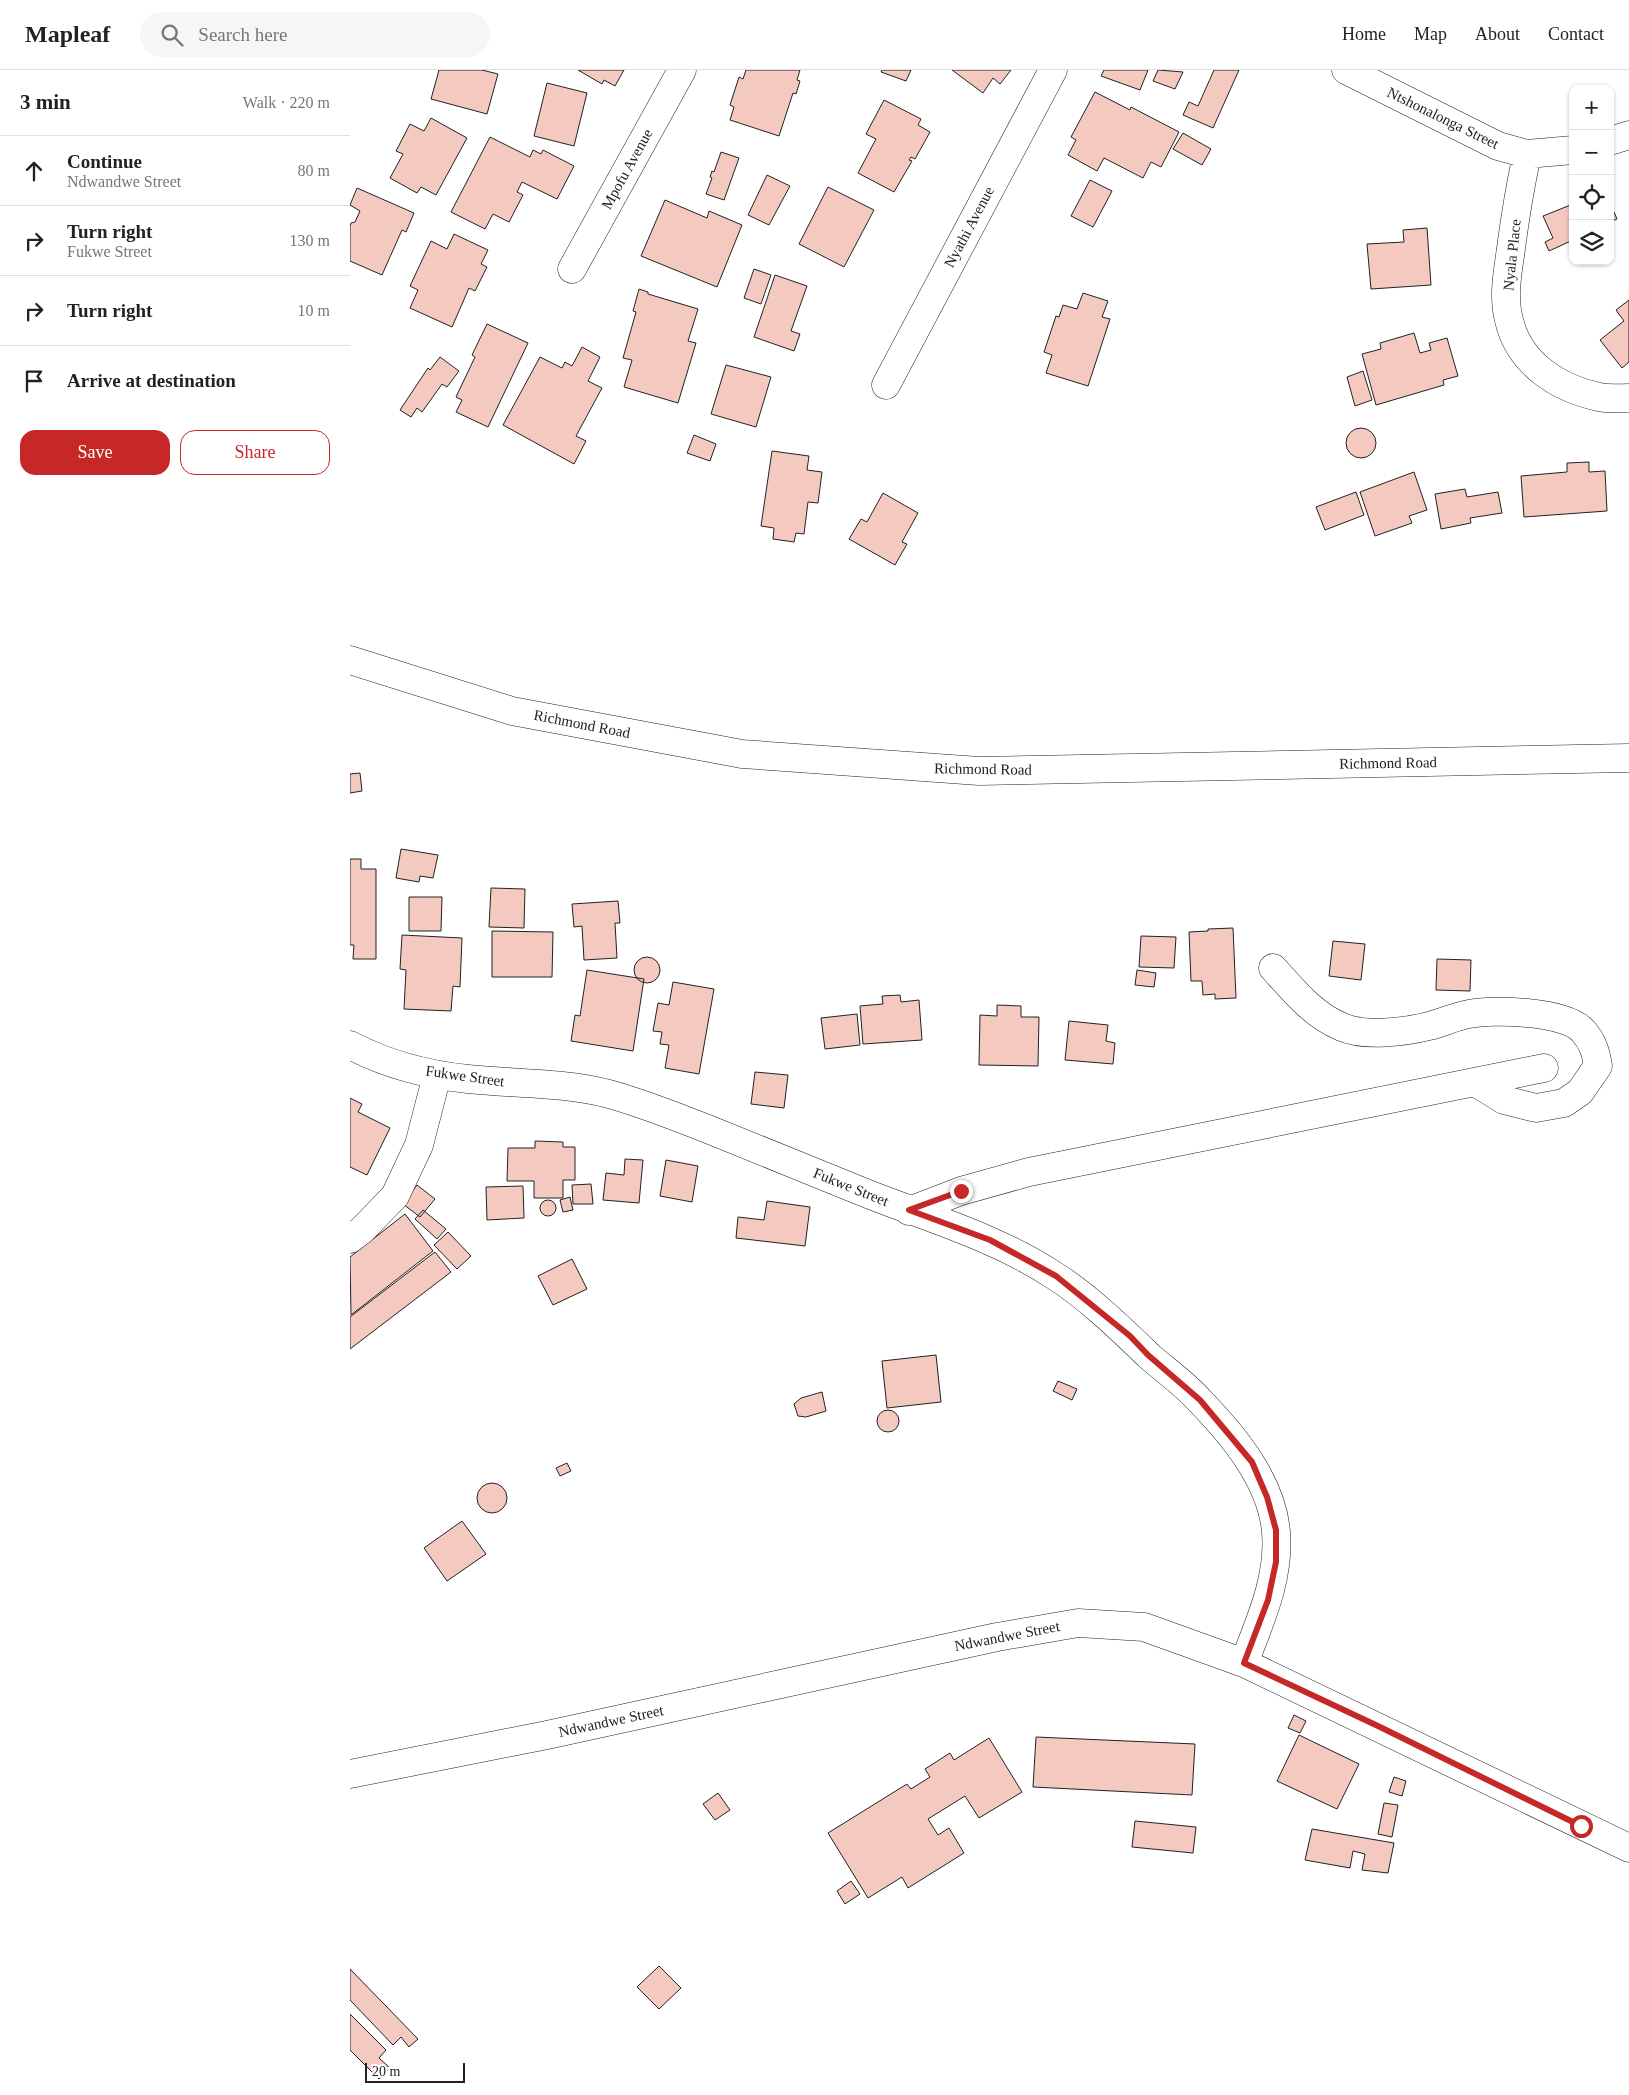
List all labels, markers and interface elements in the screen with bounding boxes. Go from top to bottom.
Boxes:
search box [140,12,490,57]
text: Mapleaf [25,21,110,47]
icon: search [158,21,186,49]
text: Search here [198,24,287,45]
text: Home [1342,24,1386,44]
text: Map [1414,24,1447,44]
text: About [1475,24,1520,44]
text: Contact [1548,24,1604,44]
street label: Ntshonalonga Street [1385,84,1502,152]
map controls [1569,85,1614,265]
button: + [1569,85,1614,130]
text: 3 min [20,90,71,114]
text: Walk · 220 m [243,94,330,111]
street label: Mpofu Avenue [598,126,656,212]
button: − [1569,130,1614,175]
text: Continue [67,151,142,172]
icon: ahead [20,157,48,185]
text: 80 m [298,162,330,179]
text: Ndwandwe Street [67,173,181,190]
button: locate [1569,175,1614,220]
street label: Nyathi Avenue [941,184,997,270]
street label: Nyala Place [1500,218,1524,292]
button: layers [1569,220,1614,265]
text: Turn right [67,221,152,242]
icon: right [20,227,48,255]
text: 130 m [290,232,330,249]
text: Fukwe Street [67,243,152,260]
icon: right [20,297,48,325]
text: Turn right [67,300,152,321]
text: 10 m [298,302,330,319]
icon: arrive [20,367,48,395]
text: Arrive at destination [67,370,236,391]
button: Save [20,430,170,475]
button: Share [180,430,330,475]
street label: Richmond Road [532,707,632,741]
street label: Richmond Road [1339,754,1438,772]
street label: Richmond Road [934,760,1033,778]
street label: Fukwe Street [424,1063,506,1090]
street label: Fukwe Street [811,1165,892,1210]
route end [950,1180,973,1203]
street label: Ndwandwe Street [953,1618,1062,1654]
street label: Ndwandwe Street [557,1702,666,1740]
route start [1570,1815,1593,1838]
scale bar [365,2060,465,2083]
text: 20 m [372,2064,400,2079]

